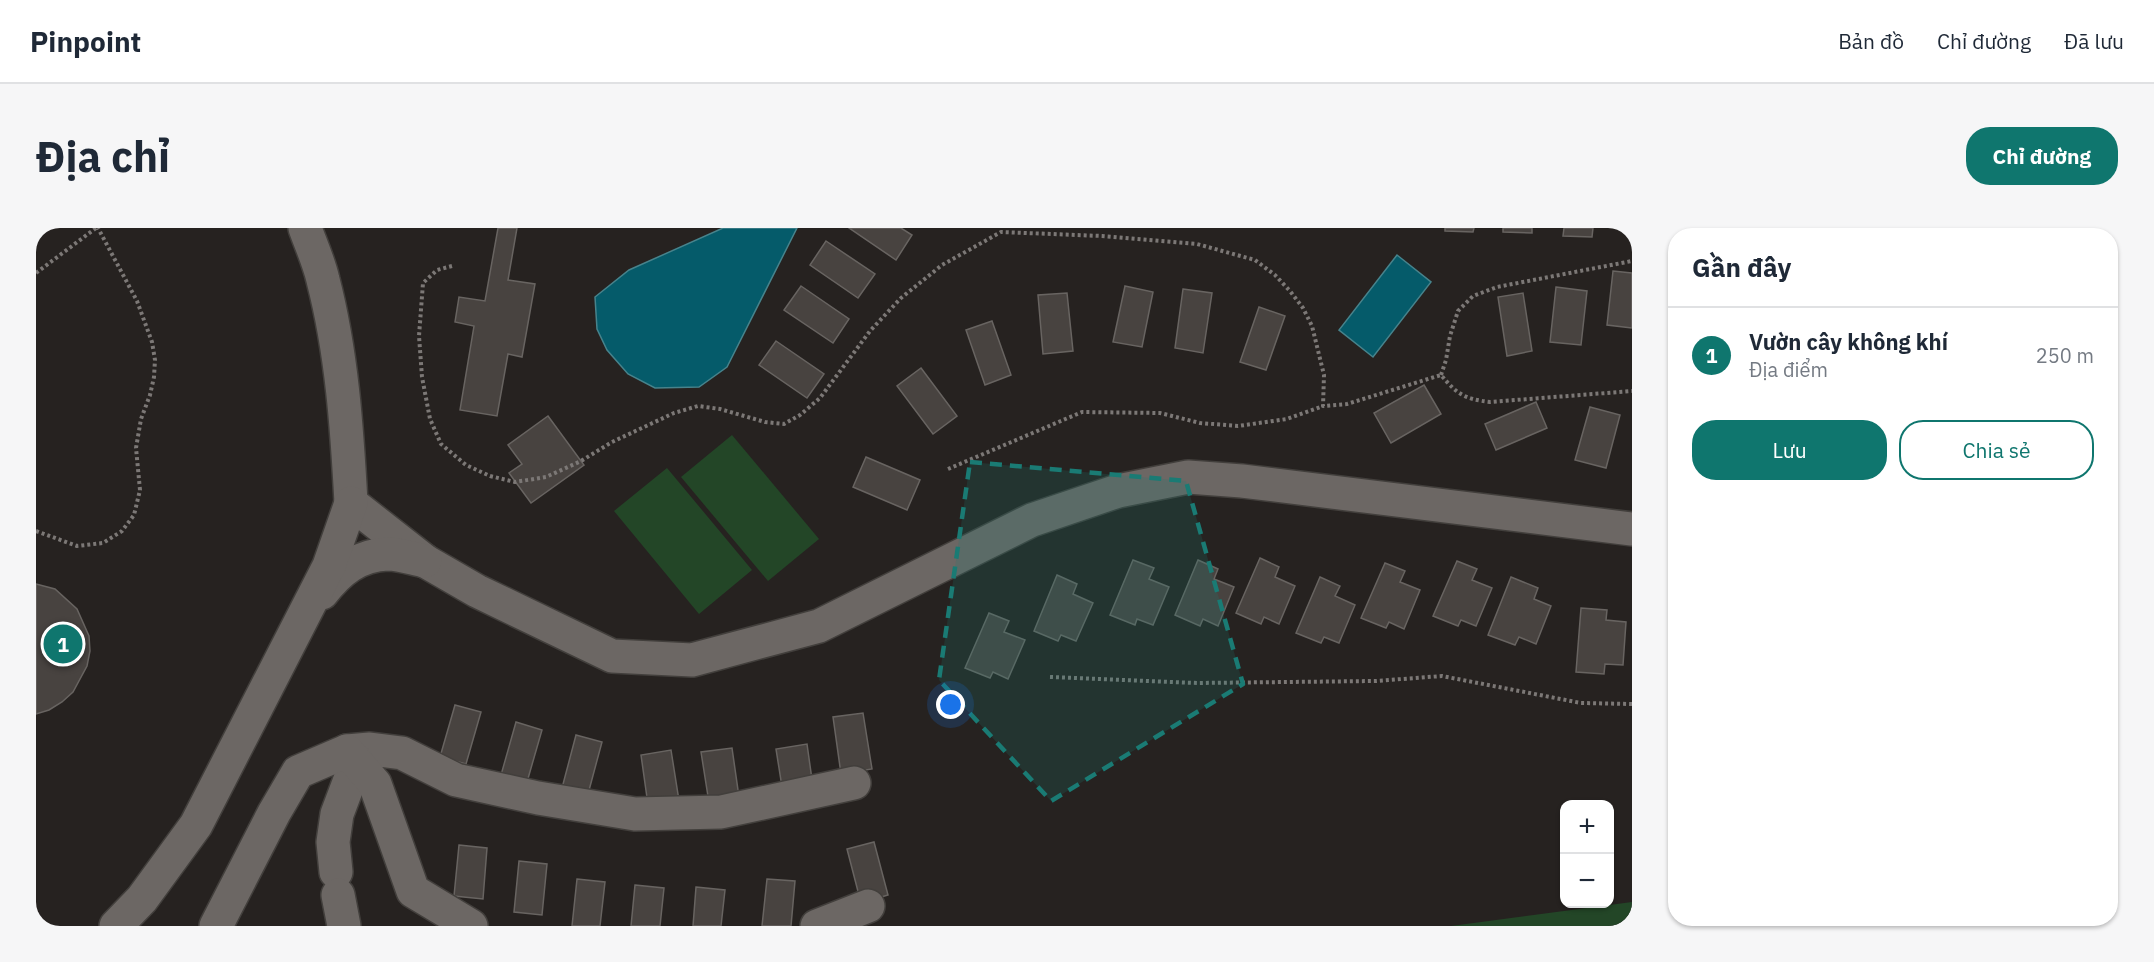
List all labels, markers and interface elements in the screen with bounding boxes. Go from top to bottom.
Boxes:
text: Pinpoint [30,23,141,60]
text: Bản đồ [1838,27,1904,55]
text: Chỉ đường [1937,27,2031,55]
text: Đã lưu [2064,27,2124,55]
button: Chỉ đường [1966,127,2118,185]
text: Địa chỉ [36,129,170,184]
text: Gần đây [1692,250,1791,284]
text: Vườn cây không khí [1749,327,1948,356]
text: 1 [1706,342,1718,369]
text: 250 m [2036,342,2094,369]
text: Địa điểm [1749,356,1828,383]
button: Lưu [1692,420,1887,480]
button: Chia sẻ [1899,420,2094,480]
pin: 1 [44,622,82,666]
your location [936,690,965,719]
map controls [1560,800,1614,908]
button: + [1560,800,1614,854]
button: − [1560,854,1614,908]

